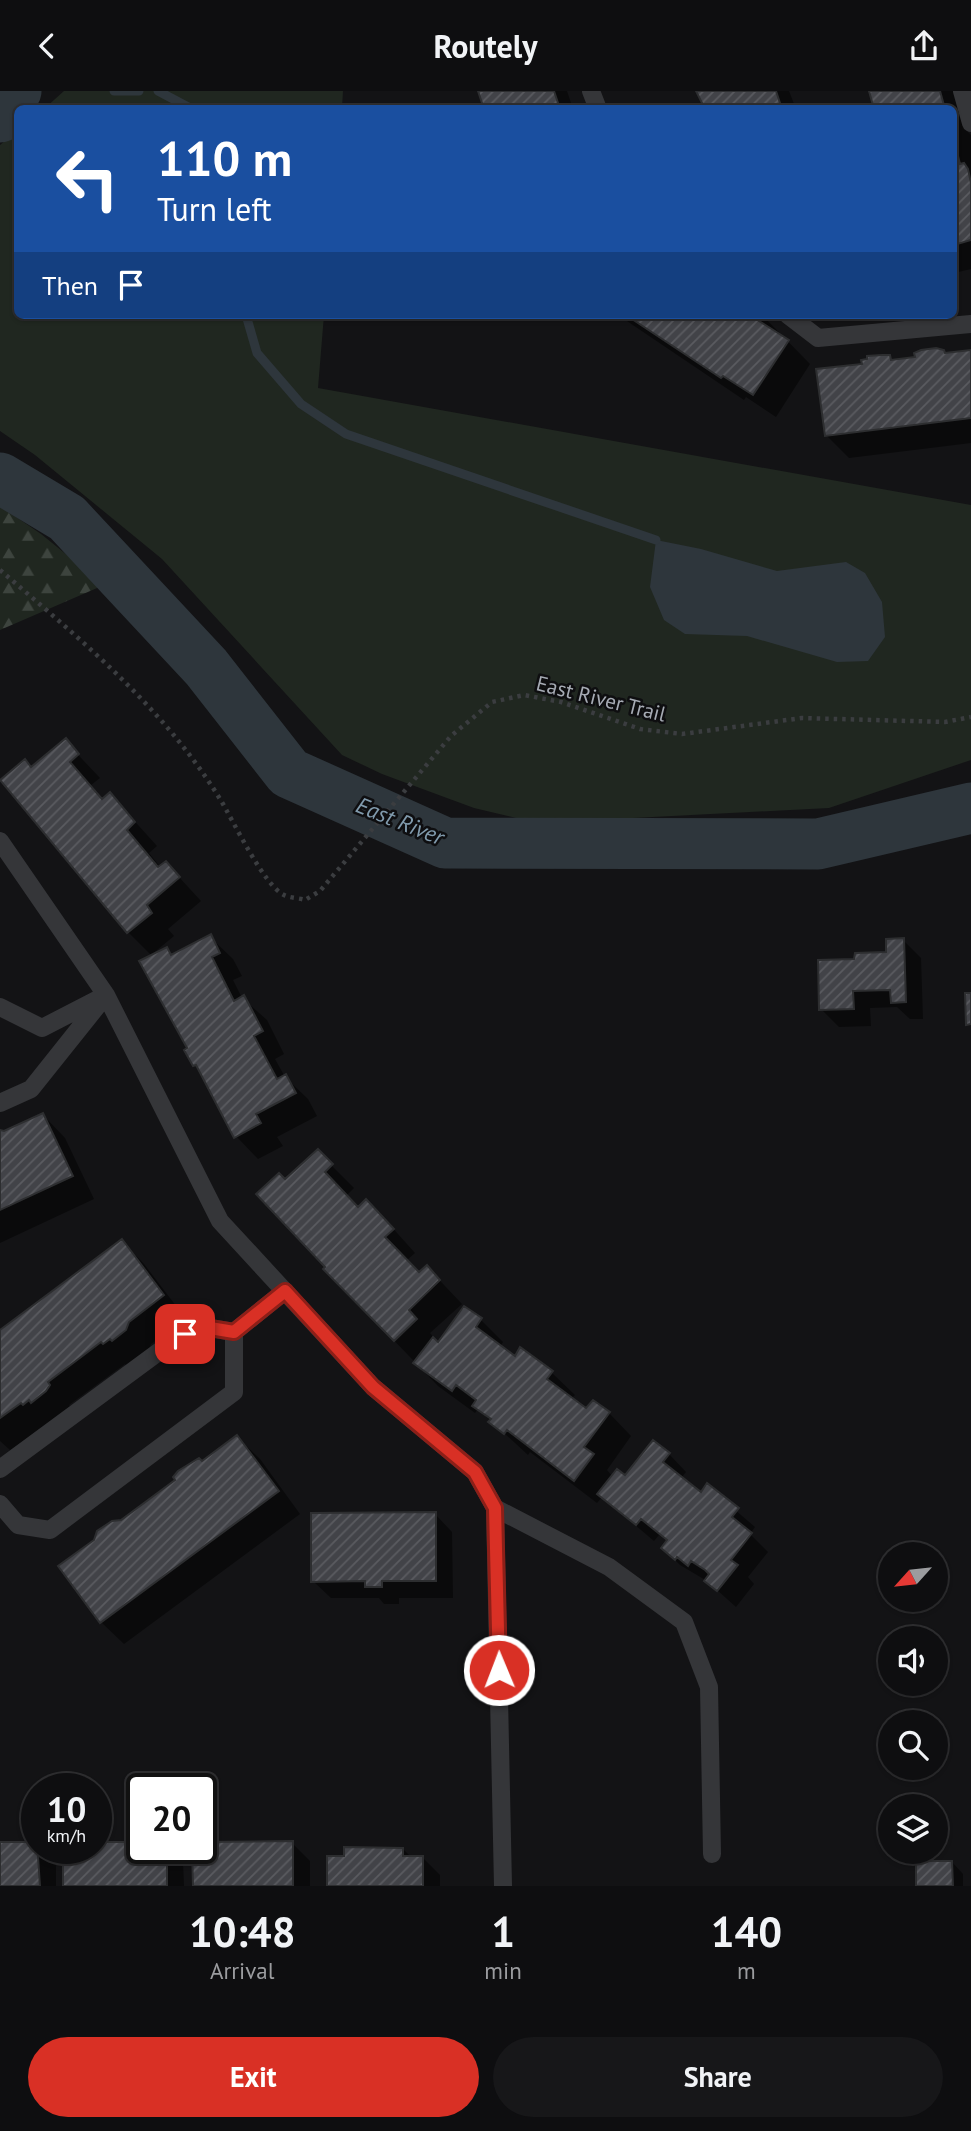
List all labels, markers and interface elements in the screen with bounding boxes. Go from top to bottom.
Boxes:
text: Routely [433,25,538,67]
icon: back [28,27,66,65]
icon: share [905,27,943,65]
text: 110 m [157,126,292,190]
icon: left [42,133,133,224]
text: Turn left [157,188,272,230]
icon: arrive [112,266,150,304]
text: Then [42,269,98,302]
street label: East River Trail [533,669,669,728]
water label: East River [352,790,450,852]
pin [155,1304,215,1364]
icon: arrive [166,1315,204,1353]
north arrow [878,1542,948,1612]
map controls [878,1542,948,1864]
button: sound [878,1626,948,1696]
position arrow [462,1633,536,1707]
button: search [878,1710,948,1780]
speed limit sign: 20 [126,1773,217,1864]
text: 10 [47,1786,86,1832]
button: layers [878,1794,948,1864]
text: km/h [47,1824,86,1847]
text: 10:48 [189,1904,295,1959]
text: 1 [491,1904,515,1959]
text: 140 [711,1904,782,1959]
text: Arrival [210,1956,274,1985]
text: min [484,1956,522,1985]
text: m [737,1956,756,1985]
button: Exit [28,2037,479,2117]
button: Share [493,2037,943,2117]

